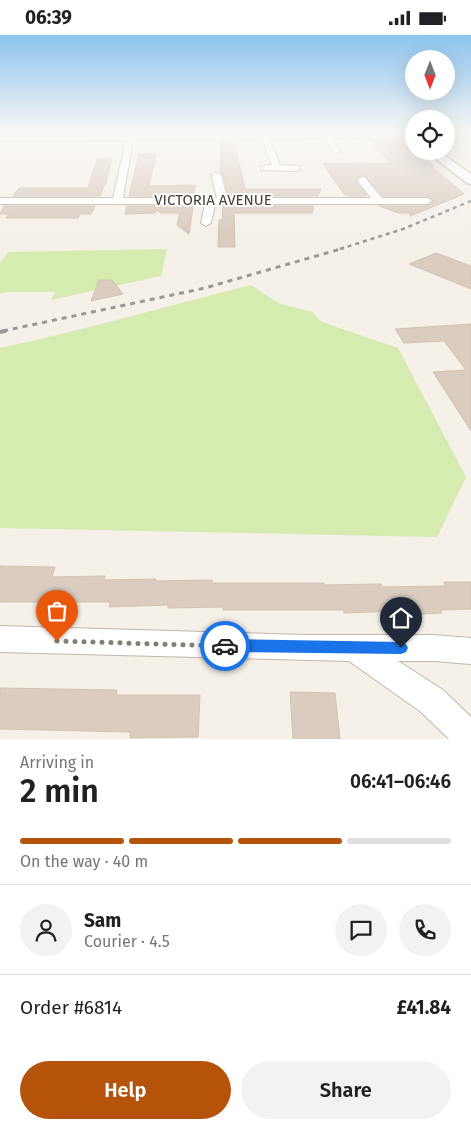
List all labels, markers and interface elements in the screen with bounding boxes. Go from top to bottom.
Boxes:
text: 06:39 [25,6,72,29]
north arrow [405,50,455,100]
map controls [405,50,455,160]
button: locate [405,110,455,160]
street label: VICTORIA AVENUE [154,191,272,209]
pin [36,590,78,641]
icon: bag [43,597,71,625]
pin [380,597,422,648]
icon: home [387,604,415,632]
courier [200,621,250,671]
icon: car [211,632,239,660]
text: Arriving in [20,753,94,772]
text: 06:41–06:46 [350,770,451,793]
text: 2 min [20,772,99,810]
text: On the way · 40 m [20,852,148,871]
button: person [20,904,72,956]
button: chat [335,904,387,956]
button: phone [399,904,451,956]
text: Sam [84,909,121,932]
text: Courier · 4.5 [84,932,170,951]
text: Order #6814 [20,996,122,1019]
text: £41.84 [397,996,451,1019]
button: Help [20,1061,231,1119]
button: Share [241,1061,451,1119]

